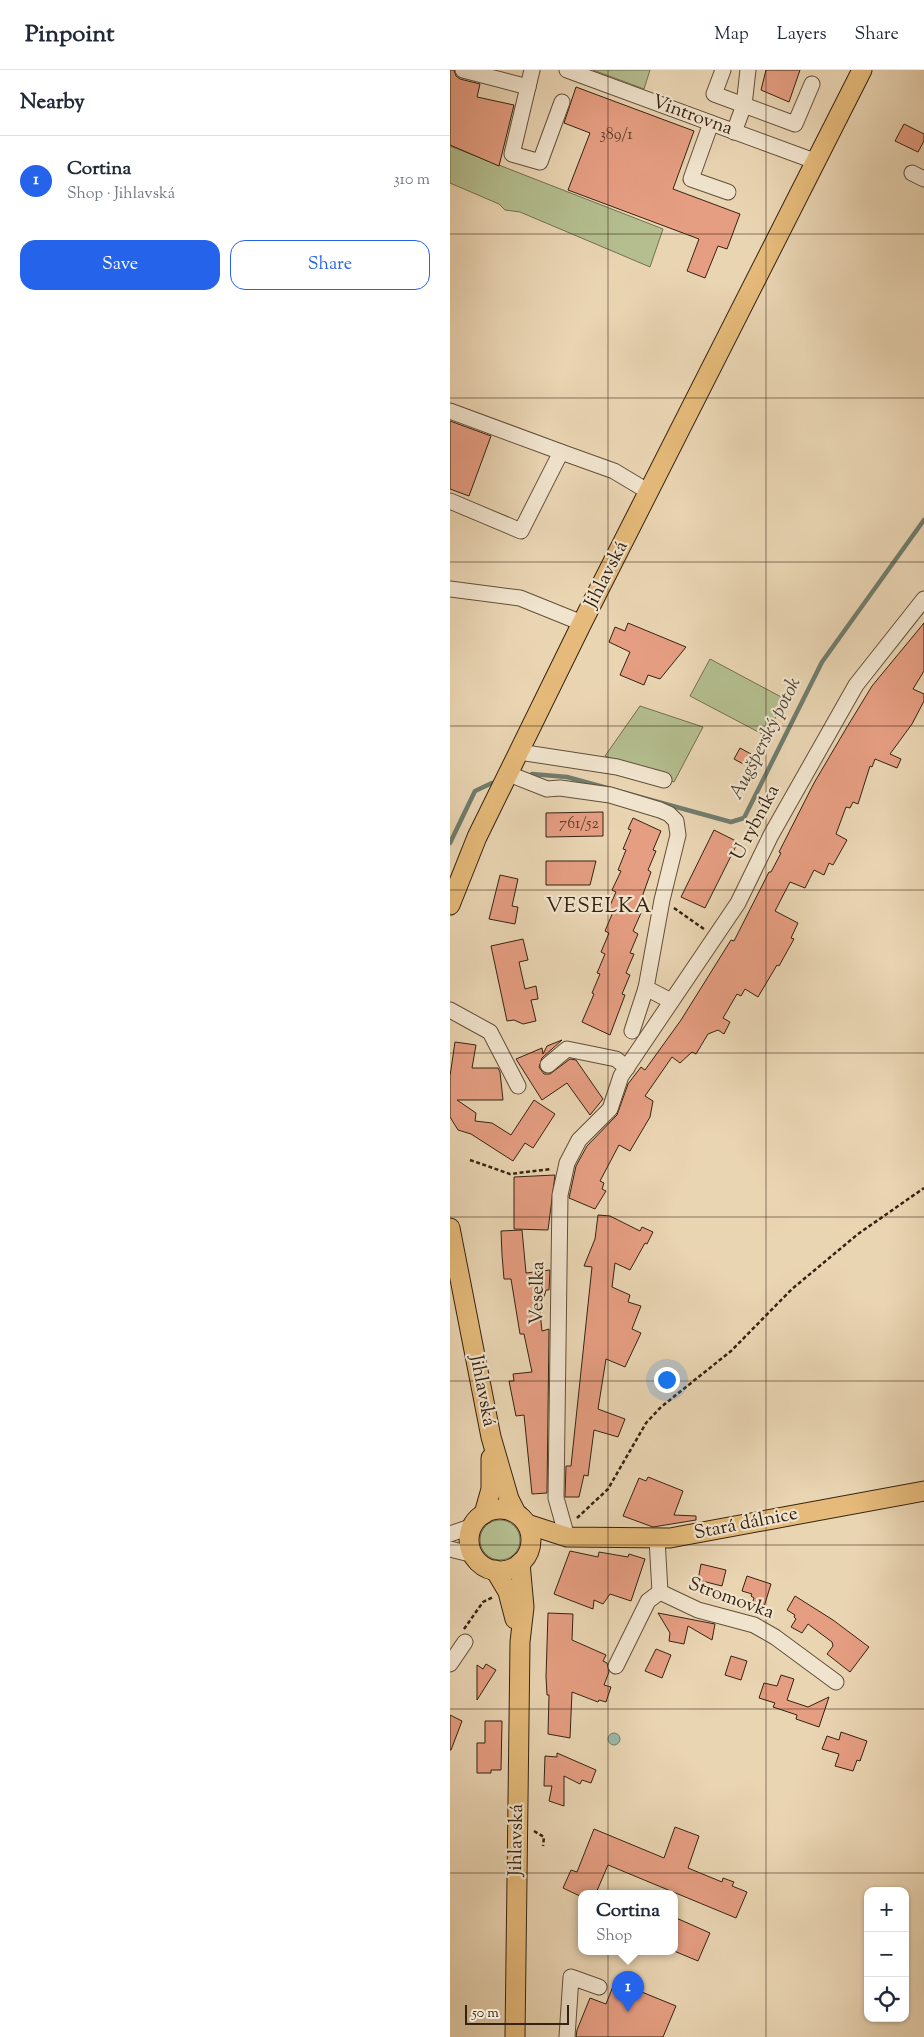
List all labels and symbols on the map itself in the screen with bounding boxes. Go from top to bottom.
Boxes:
street label: Vintrovna [648,89,736,143]
house number: 389/1 [599,124,633,147]
street label: Jihlavská [578,536,636,614]
water label: Augšperský potok [723,673,809,805]
street label: U rybníka [725,780,787,866]
house number: 761/52 [559,813,599,836]
district label: VESELKA [546,892,652,922]
street label: Veselka [524,1261,552,1325]
street label: Jihlavská [462,1352,502,1429]
your location [654,1367,680,1393]
street label: Stará dálnice [692,1501,800,1547]
street label: Stromovka [684,1571,778,1627]
street label: Jihlavská [503,1803,531,1877]
pin: 1 [612,1971,644,2012]
scale bar [465,2002,569,2025]

